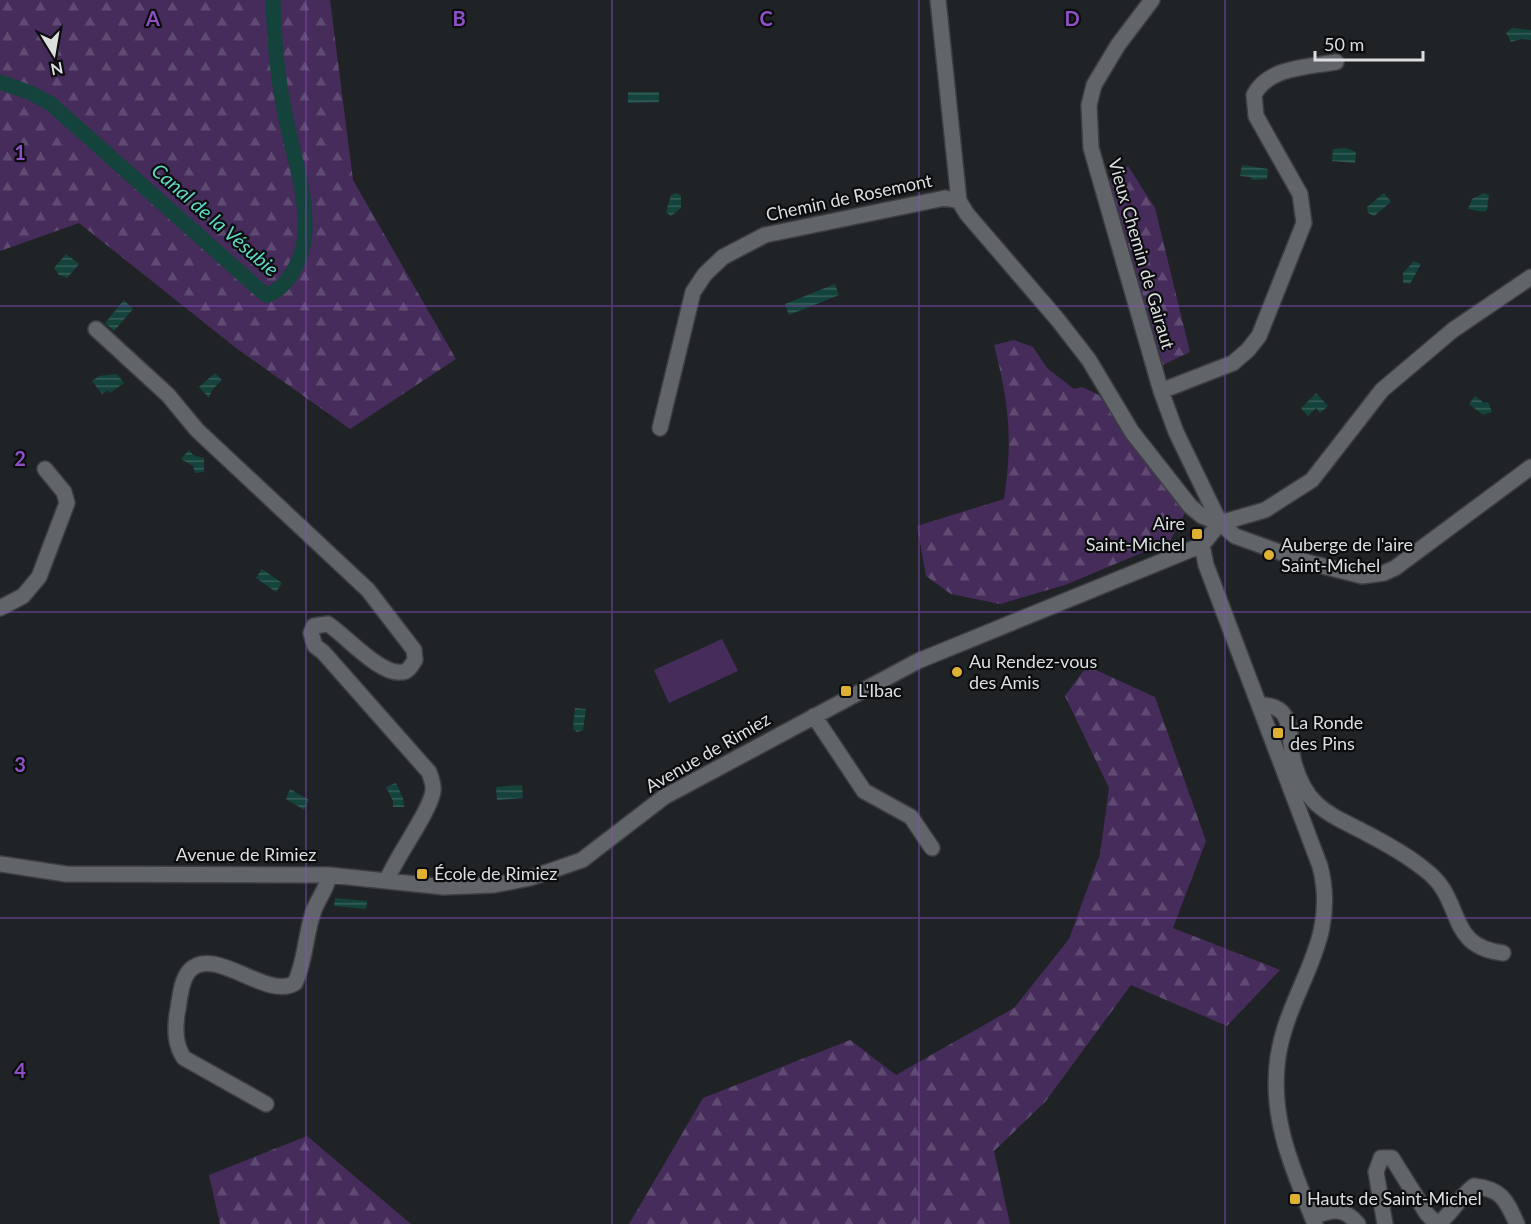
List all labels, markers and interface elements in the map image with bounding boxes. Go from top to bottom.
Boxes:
text: A [145,6,160,30]
text: B [452,6,466,30]
text: C [759,6,773,30]
text: D [1064,6,1080,30]
north arrow [24,24,84,84]
scale bar [1315,24,1423,62]
text: 50 m [1324,33,1364,55]
text: N [49,59,65,80]
text: 1 [14,140,26,164]
street label: Vieux Chemin de Gairaut [1104,156,1180,352]
water label: Canal de la Vésubie [147,158,284,281]
street label: Chemin de Rosemont [764,169,934,225]
text: 2 [14,446,26,470]
place label: Aire Saint-Michel [1086,512,1185,555]
marker: Aire Saint-Michel [1190,527,1204,541]
place label: Auberge de l'aire Saint-Michel [1281,533,1413,576]
marker: Auberge de l'aire Saint-Michel [1262,548,1276,562]
place label: Au Rendez-vous des Amis [969,650,1097,693]
marker: Au Rendez-vous des Amis [950,665,964,679]
place label: L'Ibac [858,679,902,701]
marker: L'Ibac [839,684,853,698]
street label: Avenue de Rimiez [641,707,774,797]
place label: La Ronde des Pins [1290,711,1363,754]
marker: La Ronde des Pins [1271,726,1285,740]
text: 3 [14,752,26,776]
street label: Avenue de Rimiez [176,843,316,865]
place label: École de Rimiez [434,862,557,884]
marker: École de Rimiez [415,867,429,881]
text: 4 [14,1058,26,1082]
place label: Hauts de Saint-Michel [1307,1187,1482,1209]
marker: Hauts de Saint-Michel [1288,1192,1302,1206]

